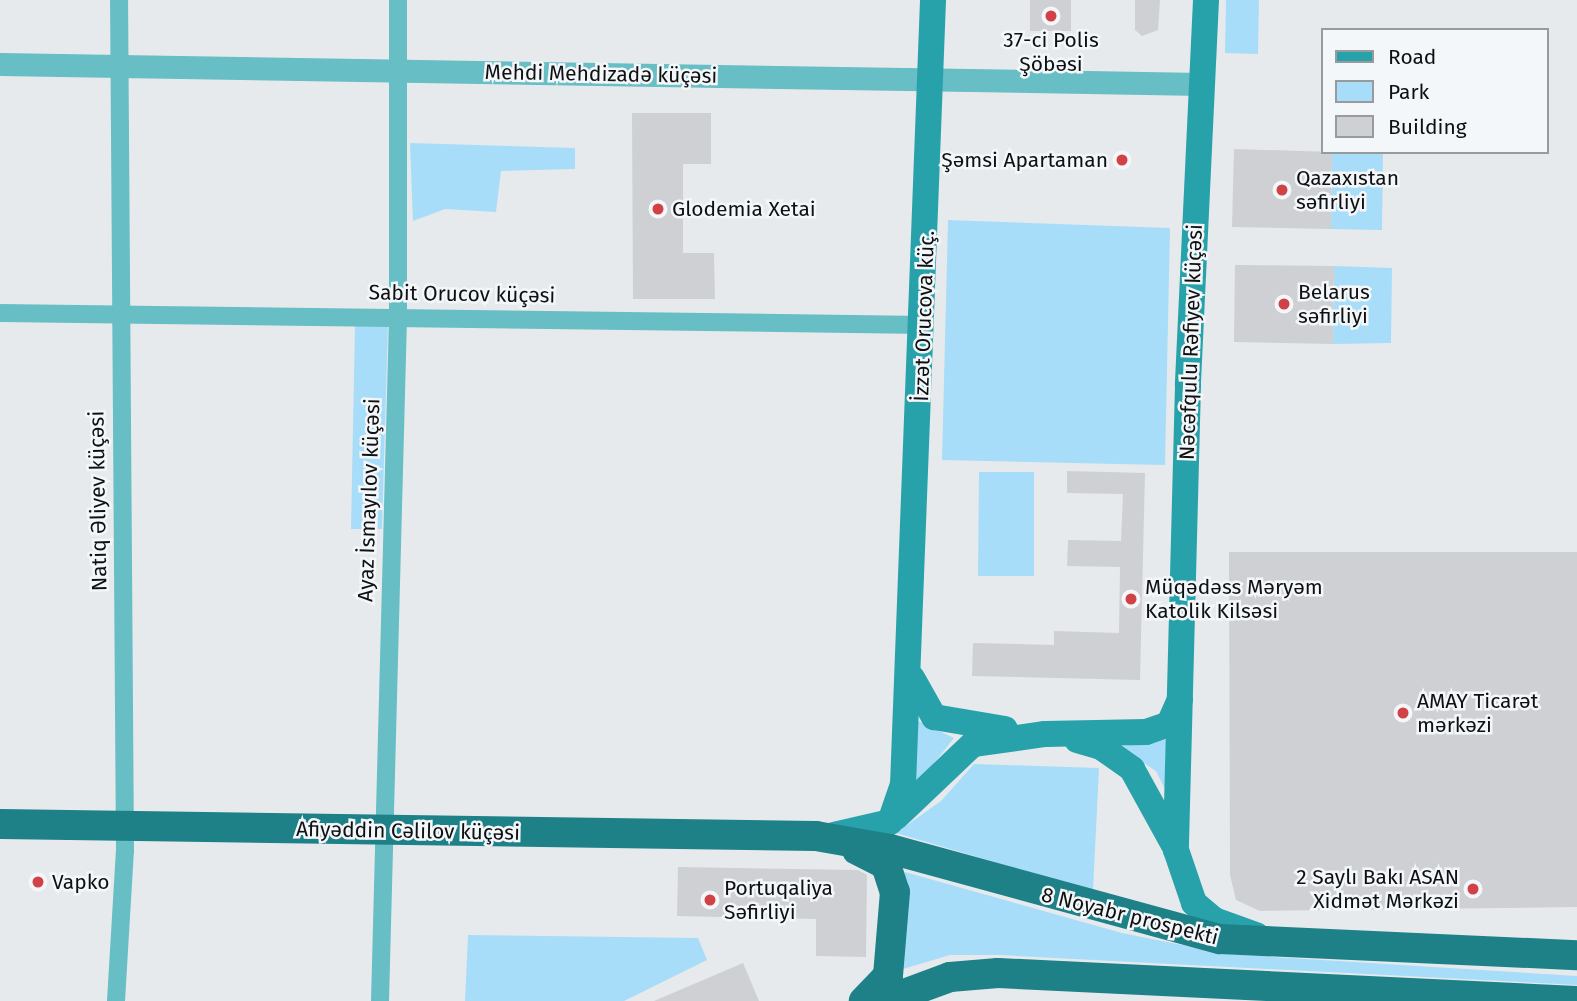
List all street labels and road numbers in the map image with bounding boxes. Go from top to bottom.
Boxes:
street label: Mehdi Mehdizadə küçəsi [485,59,717,89]
street label: Nəcəfqulu Rəfiyev küçəsi [1174,224,1208,460]
street label: İzzət Orucova küç. [908,230,940,402]
street label: Sabit Orucov küçəsi [368,280,556,308]
street label: Ayaz İsmayılov küçəsi [353,398,385,602]
street label: Natiq Əliyev küçəsi [84,411,112,591]
street label: Afiyəddin Cəlilov küçəsi [296,816,520,846]
street label: 8 Noyabr prospekti [1039,882,1221,950]

